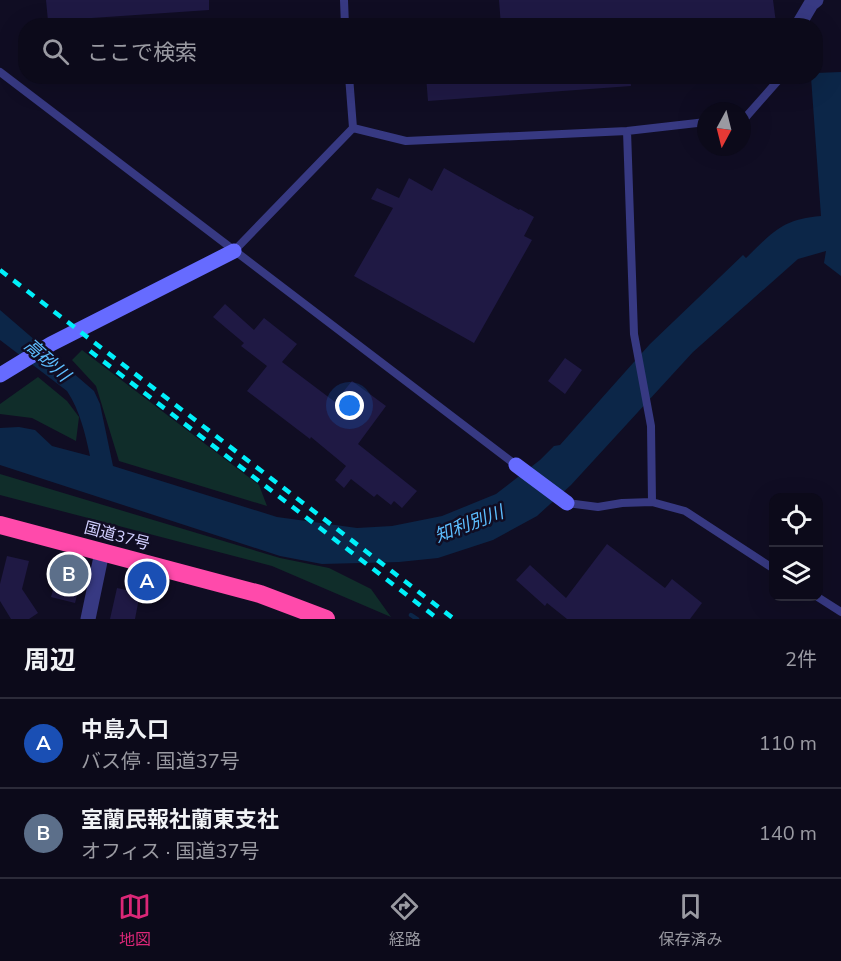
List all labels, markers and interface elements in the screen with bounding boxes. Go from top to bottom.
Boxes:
search box [18,18,823,84]
icon: search [39,35,72,68]
text: ここで検索 [87,38,197,68]
north arrow [697,102,751,156]
water label: 高砂川 [19,333,77,388]
your location [335,391,364,420]
map controls [769,493,823,601]
button: locate [769,493,823,547]
water label: 知利別川 [431,499,509,548]
street label: 国道37号 [82,517,152,555]
button: layers [769,547,823,601]
pin: B [50,552,88,596]
pin: A [128,558,166,604]
text: 周辺 [24,643,76,678]
text: 2件 [785,646,817,673]
text: 中島入口 [81,715,169,745]
text: A [36,730,51,757]
text: 110 m [759,730,817,757]
text: バス停 · 国道37号 [81,748,240,775]
text: 室蘭民報社蘭東支社 [81,805,279,835]
text: B [37,820,50,847]
text: 140 m [759,820,817,847]
text: オフィス · 国道37号 [81,838,259,865]
tab: 地図 [118,890,151,951]
tab: 経路 [388,890,421,951]
tab: 保存済み [658,890,722,951]

